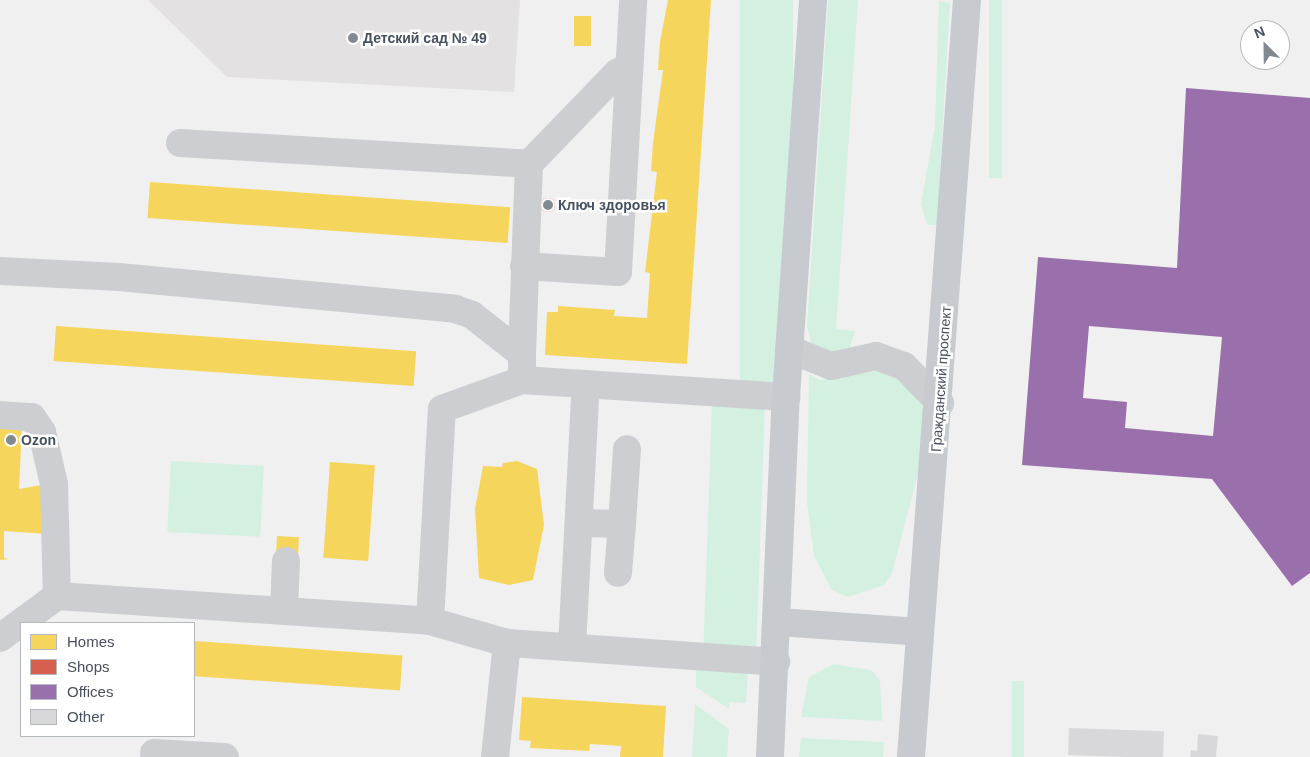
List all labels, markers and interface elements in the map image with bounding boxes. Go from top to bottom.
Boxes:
north arrow [1240,20,1290,70]
text: N [1252,23,1267,41]
place label: Детский сад № 49 [363,30,487,46]
marker: Детский сад № 49 [347,32,359,44]
place label: Ключ здоровья [558,197,666,213]
marker: Ключ здоровья [542,199,554,211]
street label: Гражданский проспект [928,305,954,453]
place label: Ozon [21,432,56,448]
marker: Ozon [5,434,17,446]
legend [20,622,195,737]
text: Homes [67,633,115,650]
text: Shops [67,658,110,675]
text: Offices [67,683,113,700]
text: Other [67,708,105,725]

